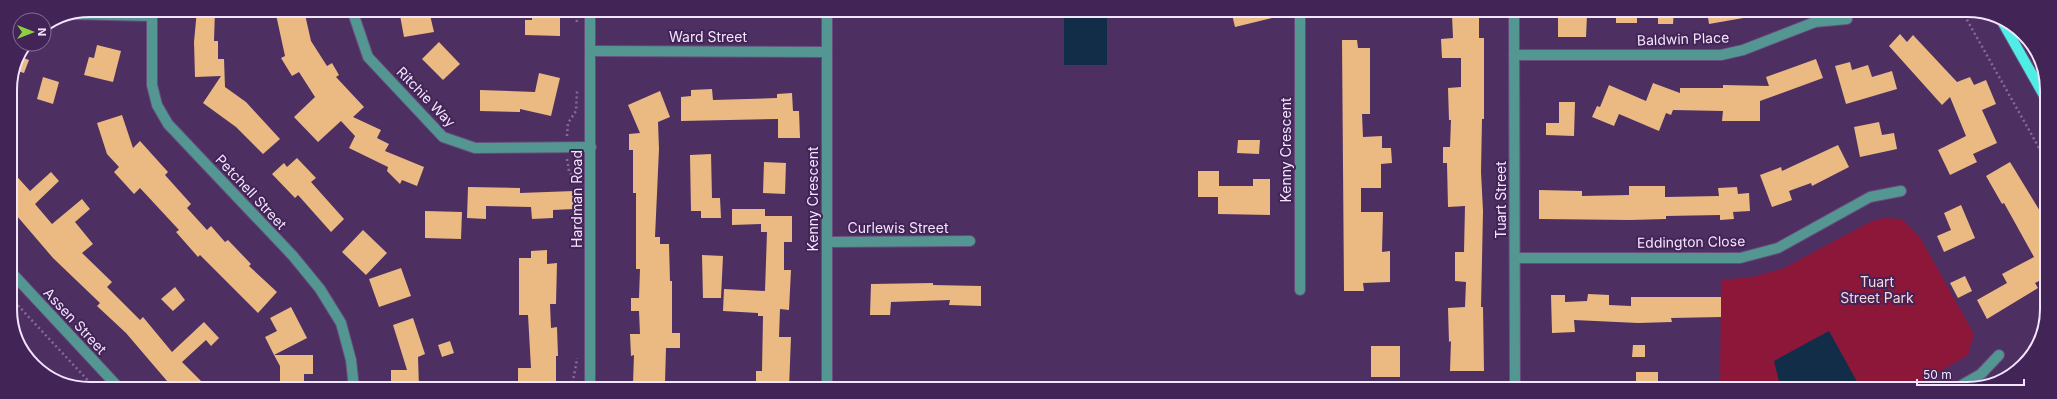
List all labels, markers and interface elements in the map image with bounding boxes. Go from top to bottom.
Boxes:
north arrow [12,12,52,52]
text: N [35,28,49,36]
street label: Ward Street [669,28,747,45]
street label: Baldwin Place [1637,28,1729,49]
street label: Ritchie Way [393,63,459,130]
street label: Kenny Crescent [1277,97,1294,203]
street label: Kenny Crescent [804,146,821,252]
street label: Hardman Road [568,150,585,248]
street label: Petchell Street [212,151,291,233]
street label: Tuart Street [1492,161,1509,239]
street label: Curlewis Street [848,219,949,236]
street label: Eddington Close [1637,232,1745,251]
park label: Tuart Street Park [1840,273,1914,306]
street label: Assen Street [40,284,111,358]
scale bar [1917,361,2024,387]
text: 50 m [1923,367,1952,382]

